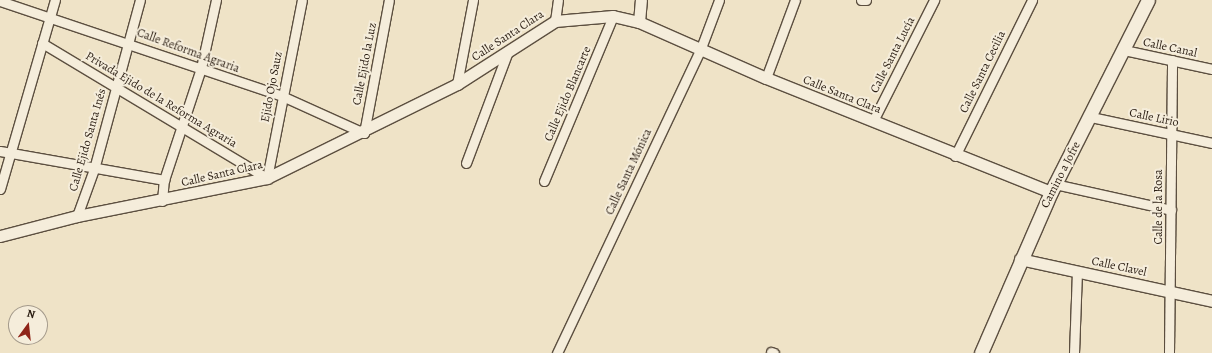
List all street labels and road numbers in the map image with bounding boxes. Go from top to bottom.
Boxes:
street label: Calle Santa Clara [469,7,547,65]
street label: Calle Santa Lucía [868,15,918,95]
street label: Calle Ejido la Luz [350,21,380,107]
street label: Calle Reforma Agraria [135,26,241,76]
street label: Calle Santa Cecilia [957,28,1009,116]
street label: Calle Canal [1142,35,1198,61]
street label: Calle Ejido Blancarte [541,44,595,144]
street label: Privada Ejido de la Reforma Agraria [83,49,239,151]
street label: Ejido Ojo Sauz [258,50,286,124]
street label: Calle Santa Clara [801,73,883,117]
street label: Calle Ejido Santa Inés [66,87,110,193]
street label: Calle Lirio [1128,106,1180,130]
street label: Calle Santa Mónica [603,127,655,217]
street label: Camino a Jofre [1038,139,1084,211]
street label: Calle Santa Clara [180,158,264,190]
street label: Calle de la Rosa [1152,169,1166,245]
street label: Calle Clavel [1090,254,1148,280]

